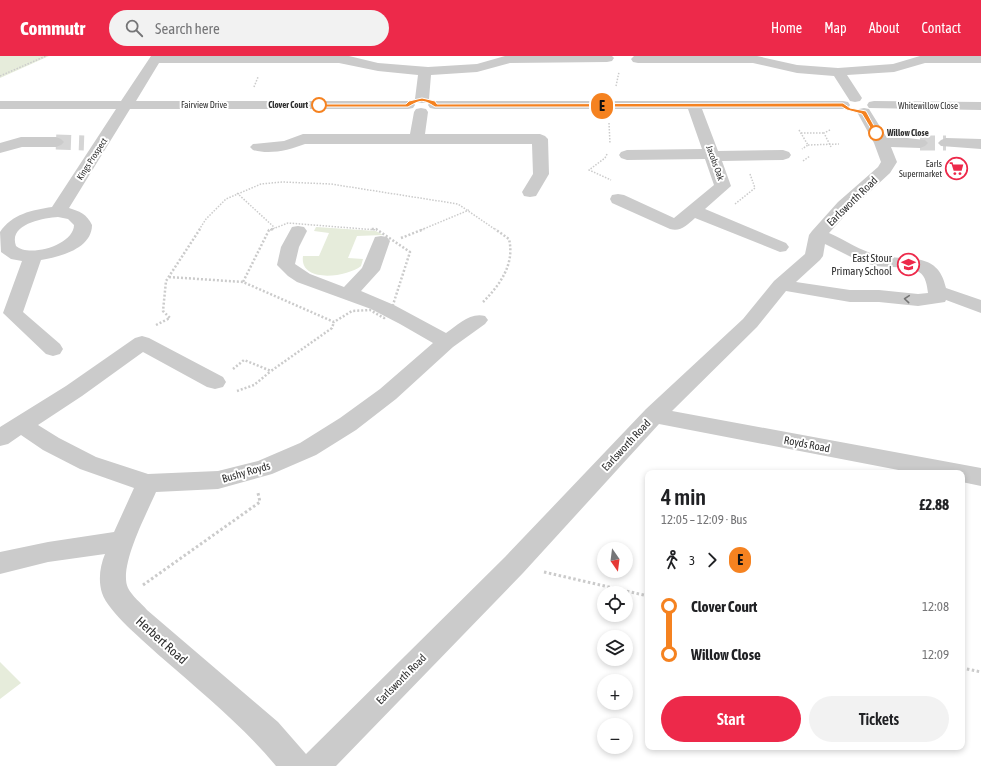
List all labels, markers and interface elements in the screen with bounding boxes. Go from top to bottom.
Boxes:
search box [109,10,389,46]
text: Commutr [20,17,85,39]
icon: search [123,17,145,39]
text: Search here [155,20,220,37]
text: Home [771,20,802,36]
text: Map [824,20,847,36]
text: About [869,20,900,36]
text: Contact [922,20,961,36]
line badge: E [589,93,615,119]
marker: Clover Court [311,97,327,113]
text: E [599,98,605,114]
street label: Fairview Drive [181,100,227,110]
place label: Clover Court [268,100,308,110]
street label: Whitewillow Close [898,101,958,111]
marker: Willow Close [868,125,884,141]
place label: Willow Close [886,128,929,138]
street label: Kings Prospect [75,136,109,182]
street label: Jacobs Oak [704,144,726,182]
supermarket icon: Earls Supermarket [944,156,970,182]
place label: Earls Supermarket [899,159,942,179]
street label: Earlsworth Road [824,174,880,228]
school or university icon: East Stour Primary School [895,251,921,277]
place label: East Stour Primary School [831,252,893,277]
one-way arrow [904,294,910,303]
street label: Earlsworth Road [599,417,653,473]
street label: Royds Road [783,434,831,454]
street label: Bushy Royds [220,459,272,485]
text: 4 min [661,484,706,510]
text: £2.88 [919,496,949,513]
text: 12:05 – 12:09 · Bus [661,512,747,527]
north arrow [597,542,633,578]
map controls [597,542,633,754]
icon: walk [661,549,683,571]
icon: forward [701,549,723,571]
text: E [737,552,743,568]
text: 3 [689,553,695,568]
button: locate [597,586,633,622]
text: Clover Court [691,598,757,615]
text: 12:08 [922,599,949,614]
street label: Herbert Road [133,614,190,667]
button: layers [597,630,633,666]
text: Willow Close [691,646,761,663]
text: 12:09 [922,647,949,662]
street label: Earlsworth Road [374,652,428,706]
button: + [597,674,633,710]
button: Start [661,696,801,742]
button: Tickets [809,696,949,742]
button: − [597,718,633,754]

